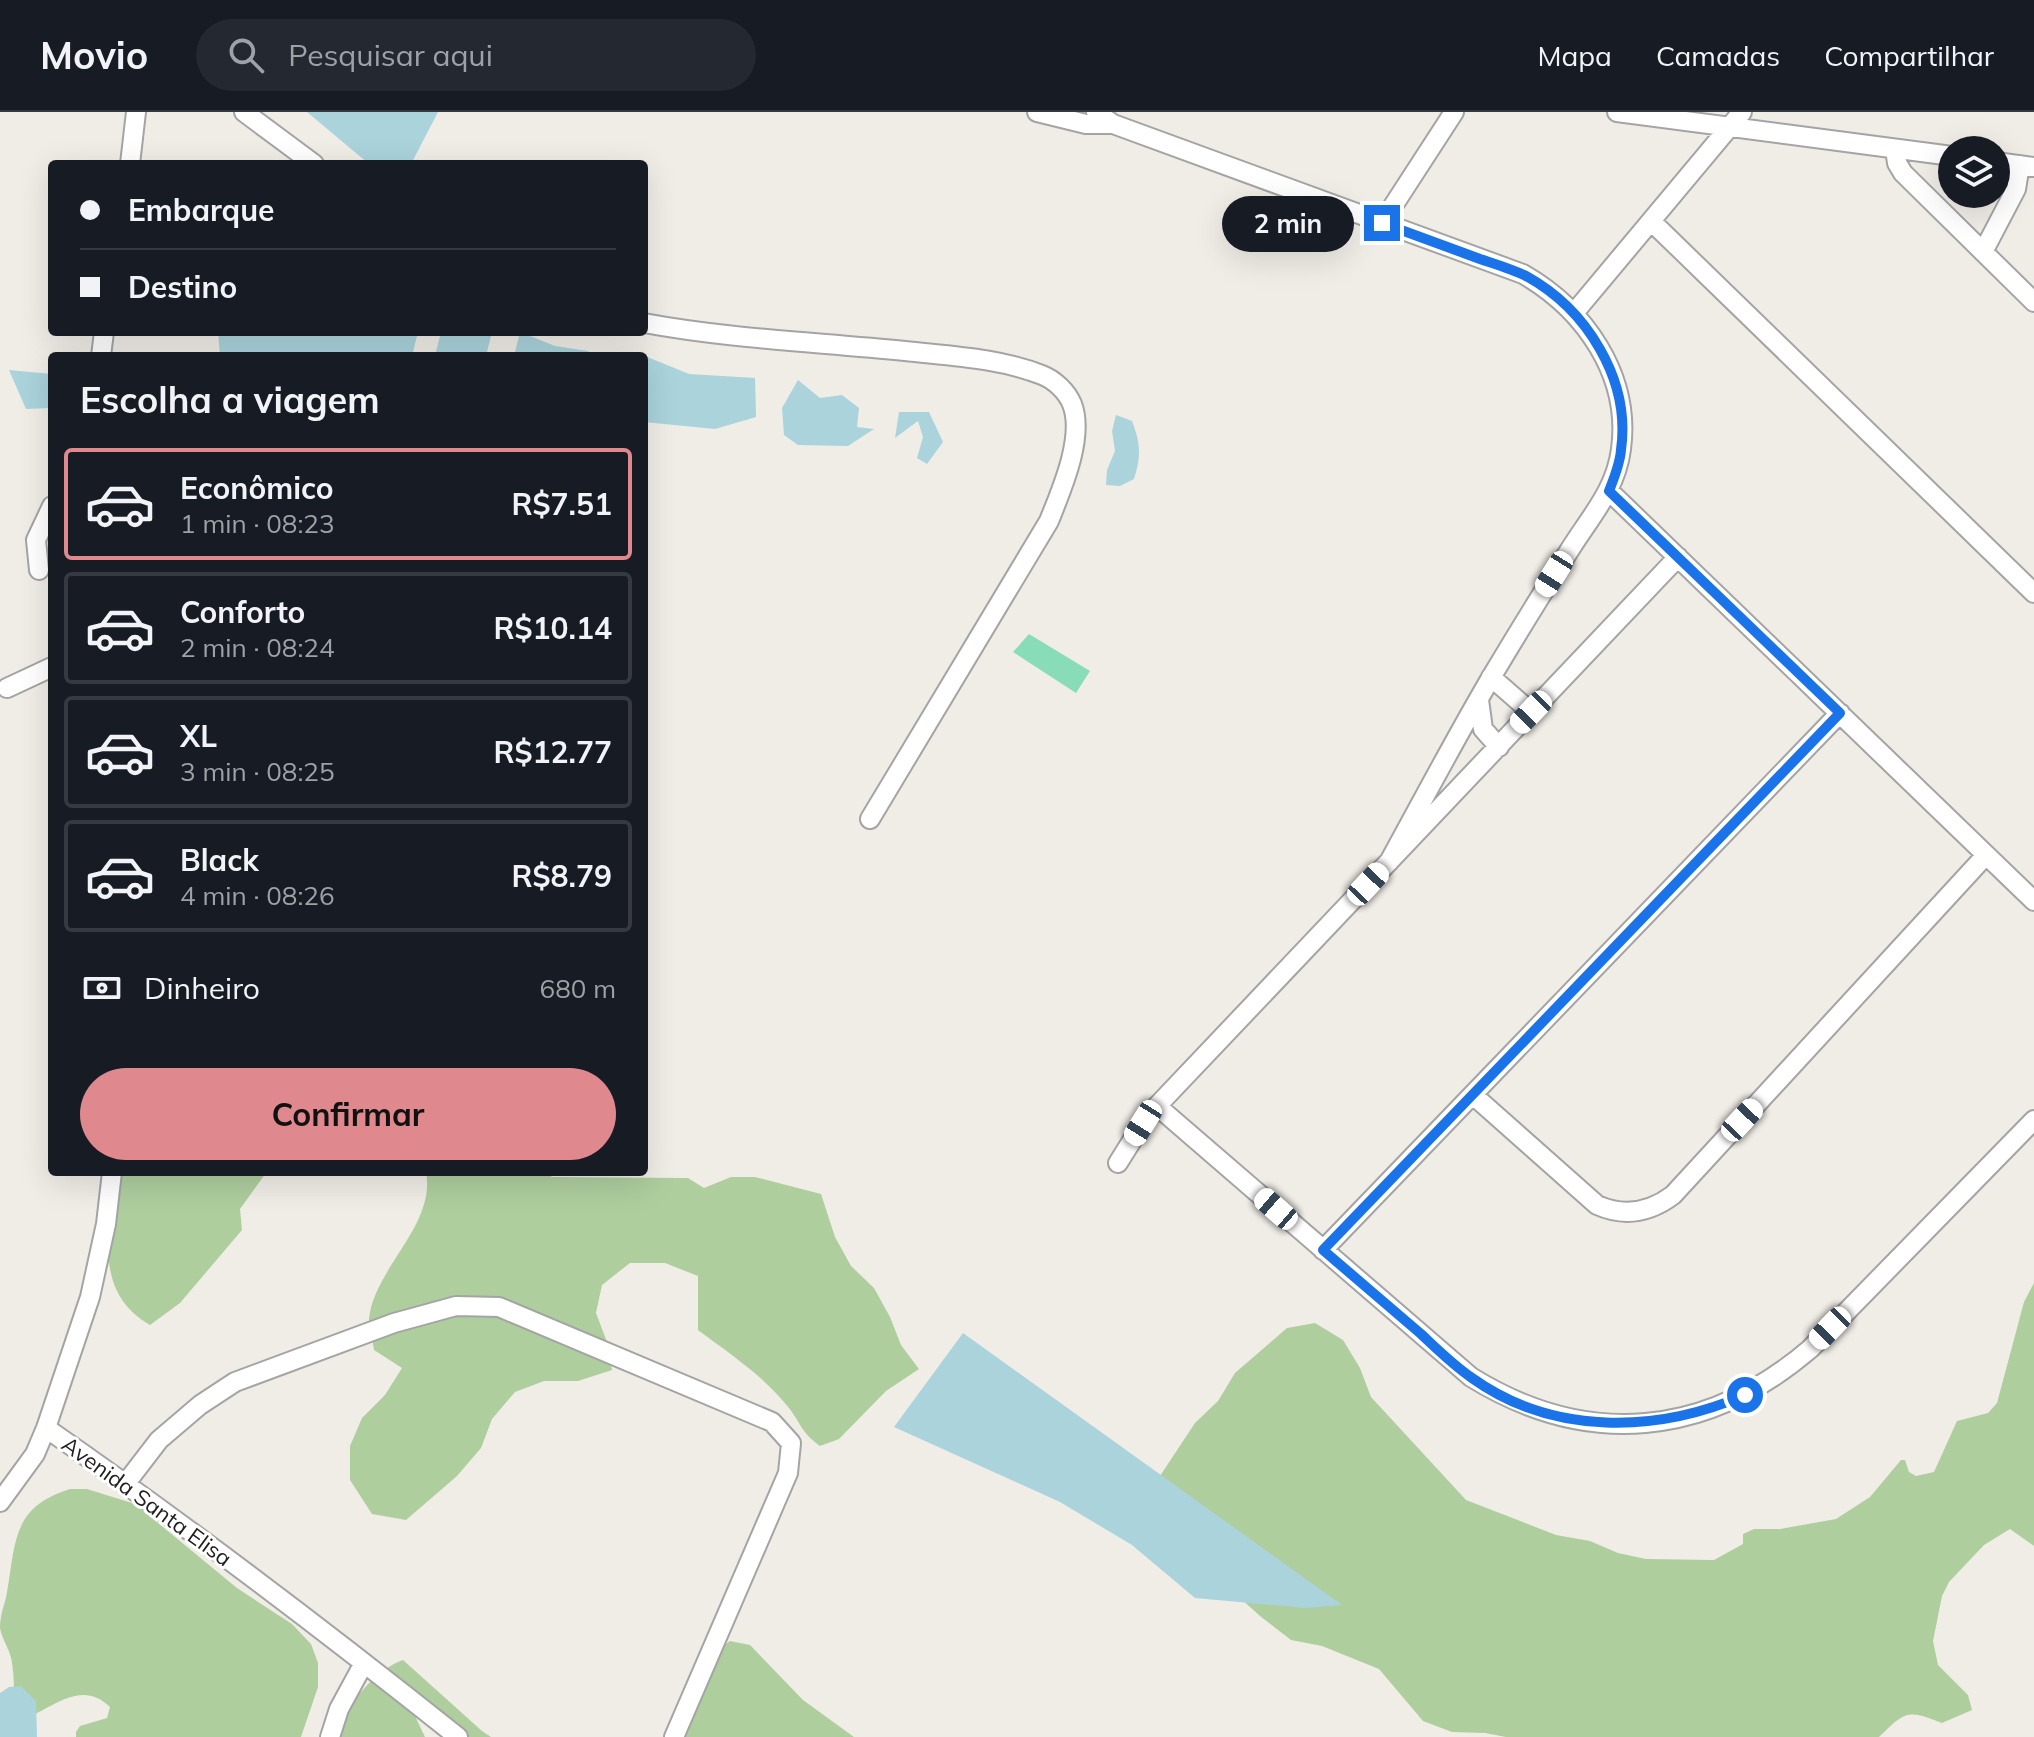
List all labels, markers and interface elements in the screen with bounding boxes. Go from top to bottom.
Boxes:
search box [196,19,756,91]
text: Movio [40,31,148,79]
icon: search [224,33,268,77]
text: Pesquisar aqui [288,36,493,74]
text: Mapa [1537,38,1612,73]
text: Camadas [1656,38,1780,73]
text: Compartilhar [1824,38,1994,73]
map controls [1938,136,2010,208]
button: layers [1938,136,2010,208]
text: Embarque [128,191,275,229]
callout: 2 min [1222,195,1354,251]
route end [1364,205,1400,241]
text: 2 min [1254,207,1322,240]
text: Destino [128,268,237,306]
text: Escolha a viagem [80,377,380,422]
icon: car [84,468,156,540]
text: Econômico [180,469,334,507]
text: R$7.51 [512,485,612,523]
text: 1 min · 08:23 [180,507,335,540]
car [1531,547,1577,601]
icon: car [84,592,156,664]
text: Conforto [180,593,305,631]
text: R$10.14 [494,609,612,647]
text: 2 min · 08:24 [180,631,335,664]
car [1506,686,1556,738]
icon: car [84,716,156,788]
text: XL [180,717,217,755]
text: R$12.77 [494,733,612,771]
text: 3 min · 08:25 [180,755,335,788]
icon: car [84,840,156,912]
text: Black [180,841,259,879]
text: R$8.79 [512,857,612,895]
car [1343,858,1393,910]
text: 4 min · 08:26 [180,879,335,912]
icon: cash [80,966,124,1010]
text: Dinheiro [144,969,260,1007]
text: 680 m [540,972,616,1005]
button: Confirmar [80,1068,616,1160]
car [1717,1094,1767,1146]
car [1120,1096,1166,1150]
car [1250,1184,1302,1234]
car [1805,1302,1855,1354]
route start [1727,1377,1763,1413]
street label: Avenida Santa Elisa [57,1430,237,1572]

